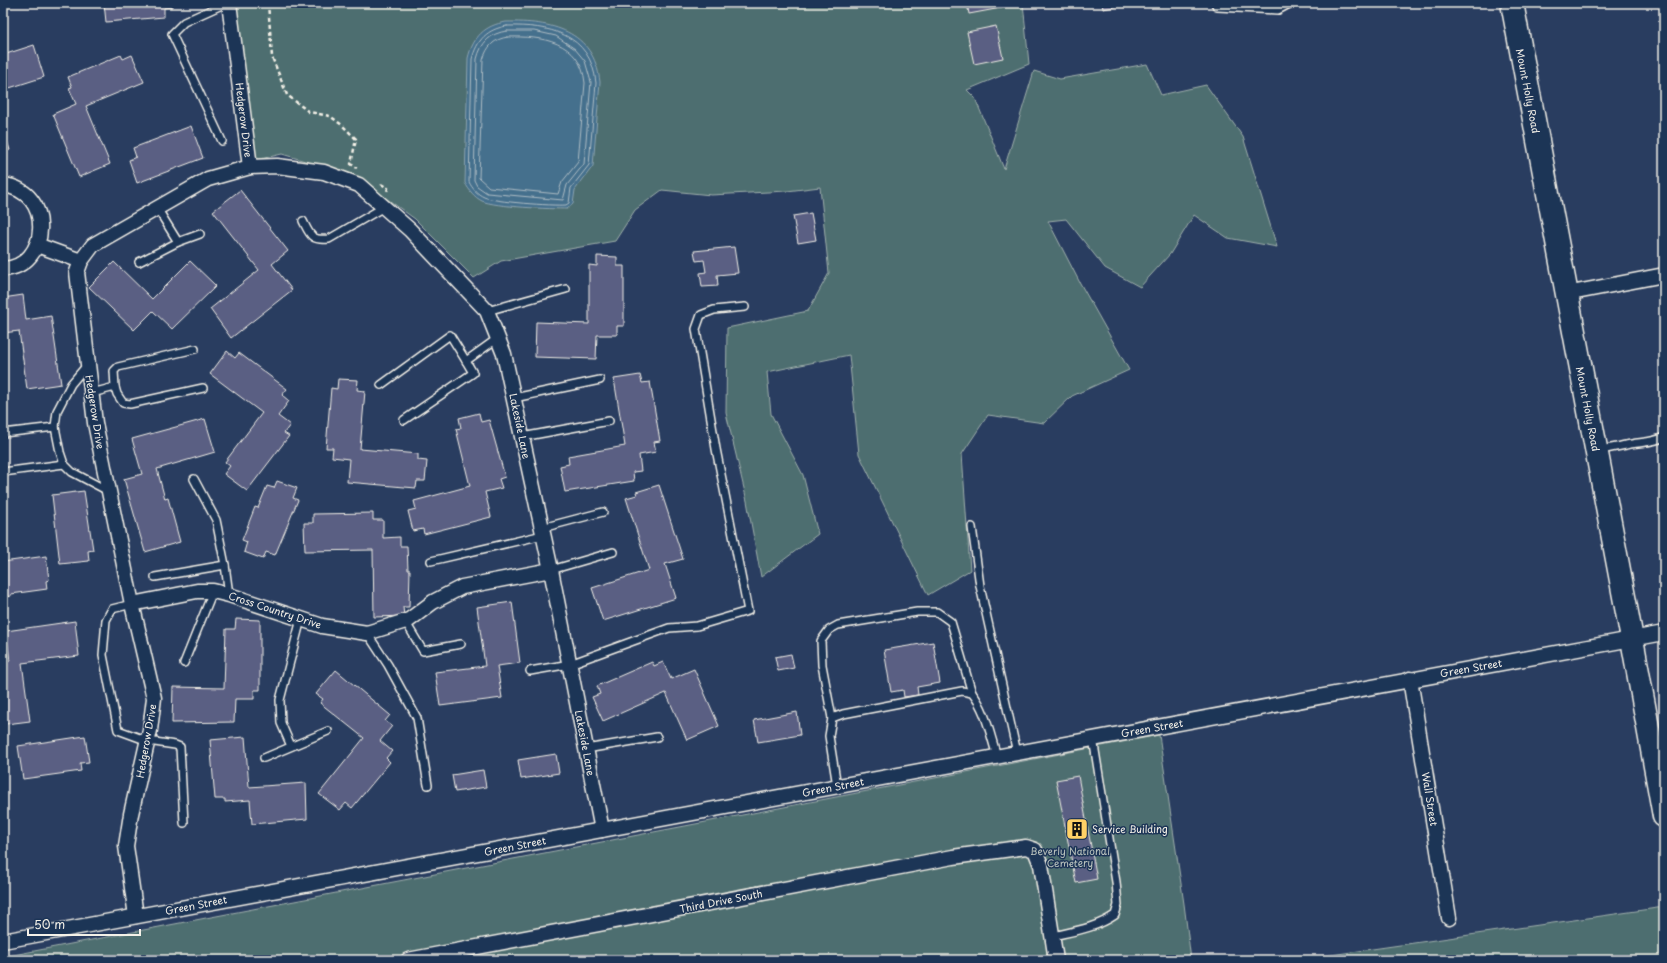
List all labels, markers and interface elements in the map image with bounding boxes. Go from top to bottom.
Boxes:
street label: Mount Holly Road [1512,47,1544,135]
street label: Hedgerow Drive [232,82,257,158]
street label: Mount Holly Road [1572,365,1604,453]
street label: Hedgerow Drive [82,374,109,450]
street label: Lakeside Lane [506,392,535,460]
street label: Cross Country Drive [227,587,324,632]
street label: Green Street [1439,655,1503,680]
street label: Hedgerow Drive [132,703,159,779]
street label: Lakeside Lane [572,709,599,777]
street label: Green Street [1120,715,1184,740]
street label: Wall Street [1419,771,1442,827]
street label: Green Street [801,773,865,800]
building icon: Service Building [1064,816,1090,842]
place label: Service Building [1092,821,1168,836]
street label: Green Street [483,832,547,859]
park label: Beverly National Cemetery [1030,843,1110,870]
street label: Third Drive South [678,885,764,916]
street label: Green Street [164,891,228,918]
scale bar [28,911,140,937]
text: 50 m [34,915,65,933]

